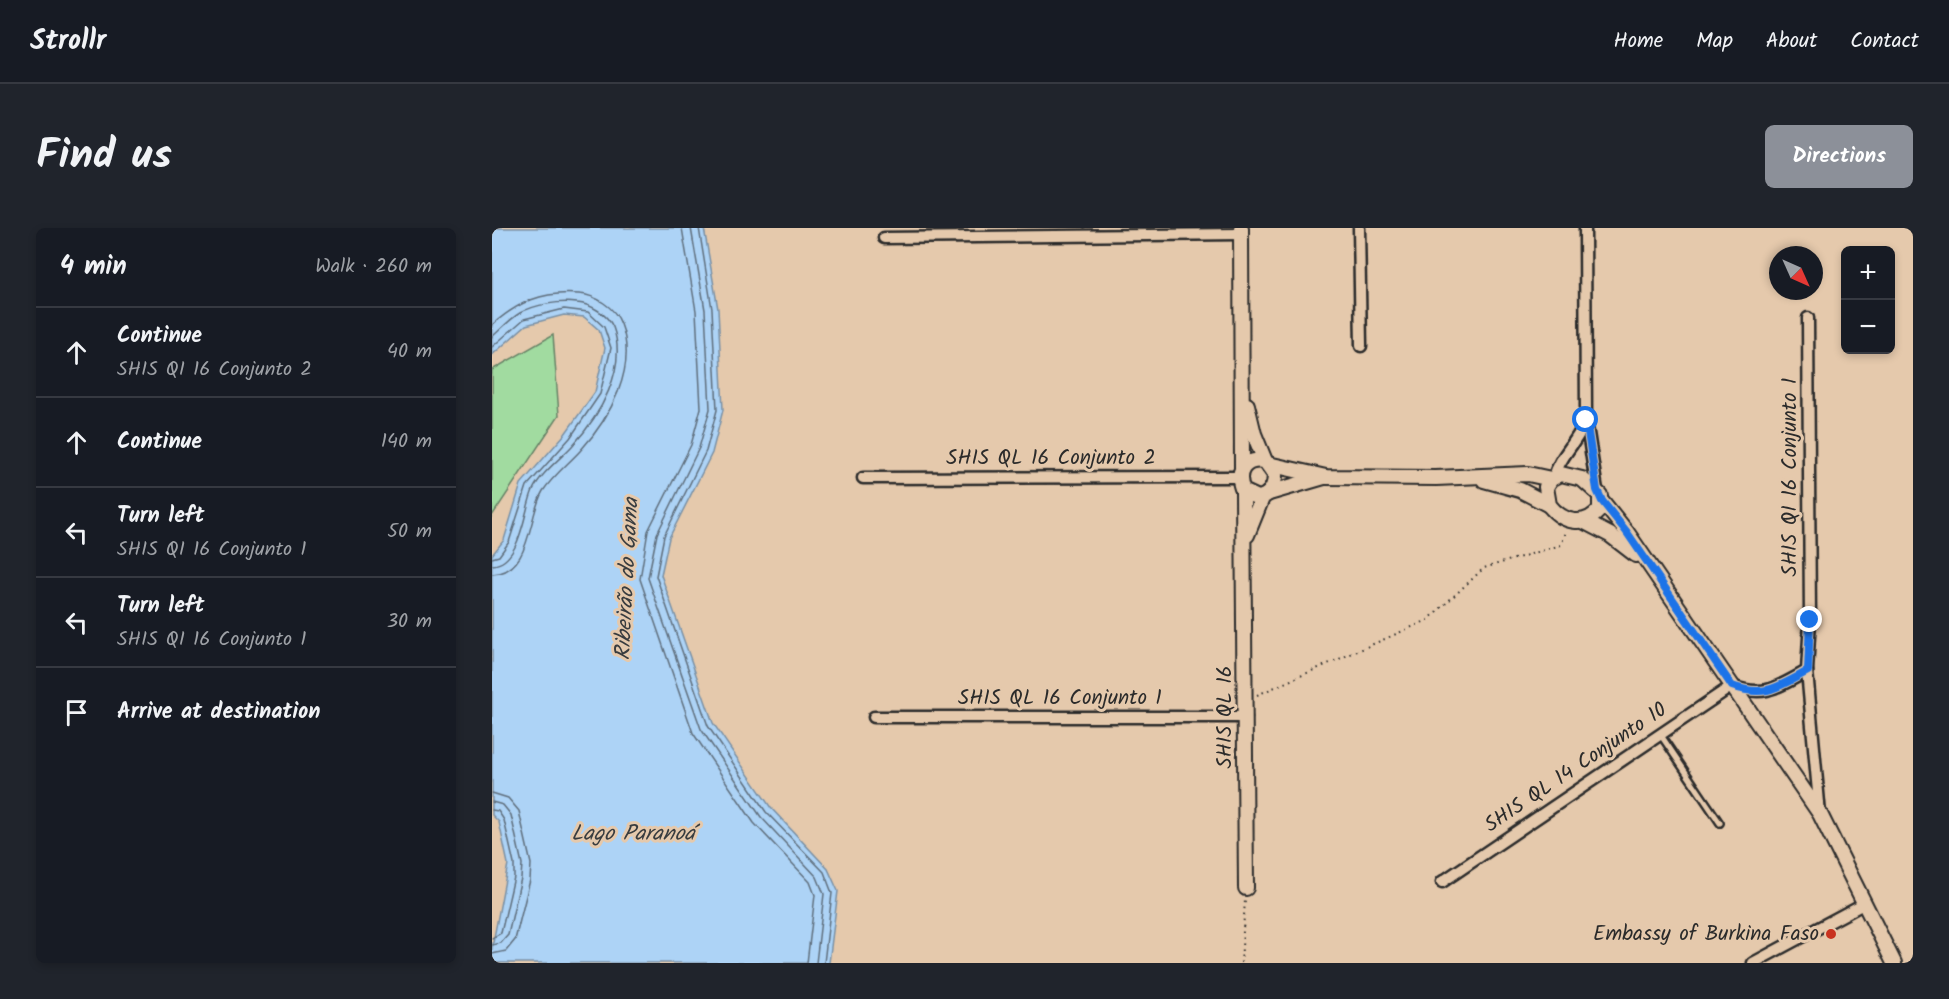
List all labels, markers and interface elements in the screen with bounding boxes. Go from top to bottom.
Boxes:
text: Strollr [30,19,106,64]
text: Home [1614,25,1663,58]
text: Map [1696,25,1733,58]
text: About [1766,25,1817,58]
text: Contact [1850,25,1919,58]
text: Find us [36,123,172,190]
button: Directions [1765,125,1913,188]
text: 4 min [60,246,127,288]
north arrow [1769,246,1823,300]
map controls [1841,246,1895,354]
button: + [1841,246,1895,300]
text: Walk · 260 m [315,251,432,283]
button: − [1841,300,1895,354]
text: Continue [117,319,202,354]
icon: ahead [60,336,93,369]
text: 40 m [387,336,432,368]
text: SHIS QI 16 Conjunto 2 [117,354,312,386]
street label: SHIS QI 16 Conjunto 1 [1774,378,1807,576]
route start [1572,406,1598,432]
text: Continue [117,425,202,460]
icon: ahead [60,426,93,459]
text: 140 m [381,426,432,458]
street label: SHIS QL 16 Conjunto 2 [946,442,1156,475]
water label: Ribeirão do Gama [606,495,650,661]
text: Turn left [117,499,204,534]
icon: left [60,516,93,549]
text: 50 m [387,516,432,548]
text: SHIS QI 16 Conjunto 1 [117,534,306,566]
text: Turn left [117,589,204,624]
icon: left [60,606,93,639]
text: 30 m [387,606,432,638]
route end [1796,606,1822,632]
text: SHIS QI 16 Conjunto 1 [117,624,306,656]
street label: SHIS QL 16 [1209,666,1242,768]
street label: SHIS QL 16 Conjunto 1 [958,682,1162,715]
street label: SHIS QL 14 Conjunto 10 [1478,694,1674,842]
text: Arrive at destination [117,695,320,730]
icon: arrive [60,696,93,729]
water label: Lago Paranoá [571,817,701,852]
place label: Embassy of Burkina Faso [1593,918,1819,951]
marker: Embassy of Burkina Faso [1824,927,1838,941]

